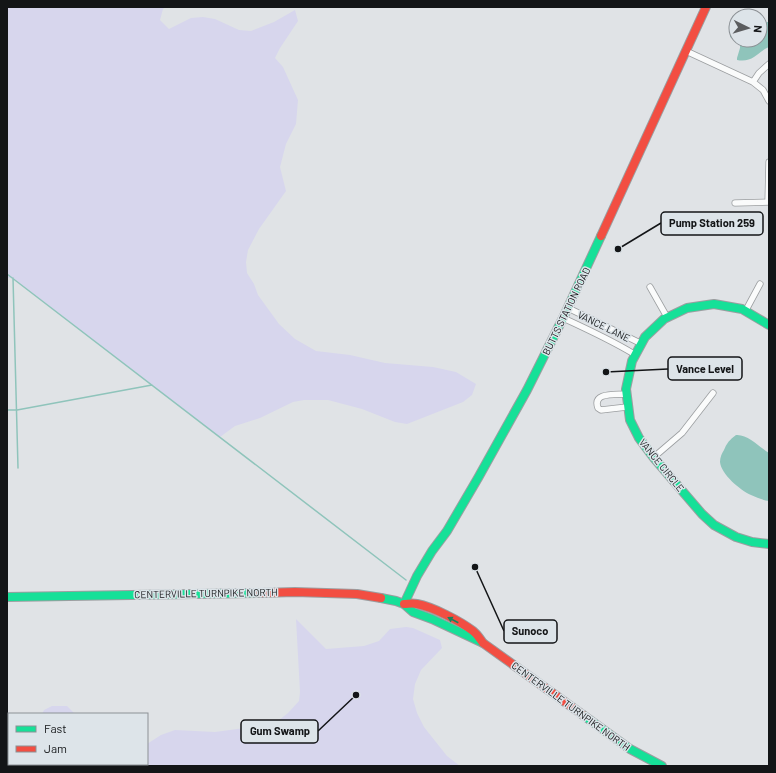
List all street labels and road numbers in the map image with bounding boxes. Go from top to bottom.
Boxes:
street label: BUTTS STATION ROAD [540,265,592,357]
street label: VANCE LANE [576,308,632,344]
street label: VANCE CIRCLE [637,436,687,494]
street label: CENTERVILLE TURNPIKE NORTH [134,586,278,600]
street label: CENTERVILLE TURNPIKE NORTH [509,659,633,753]

